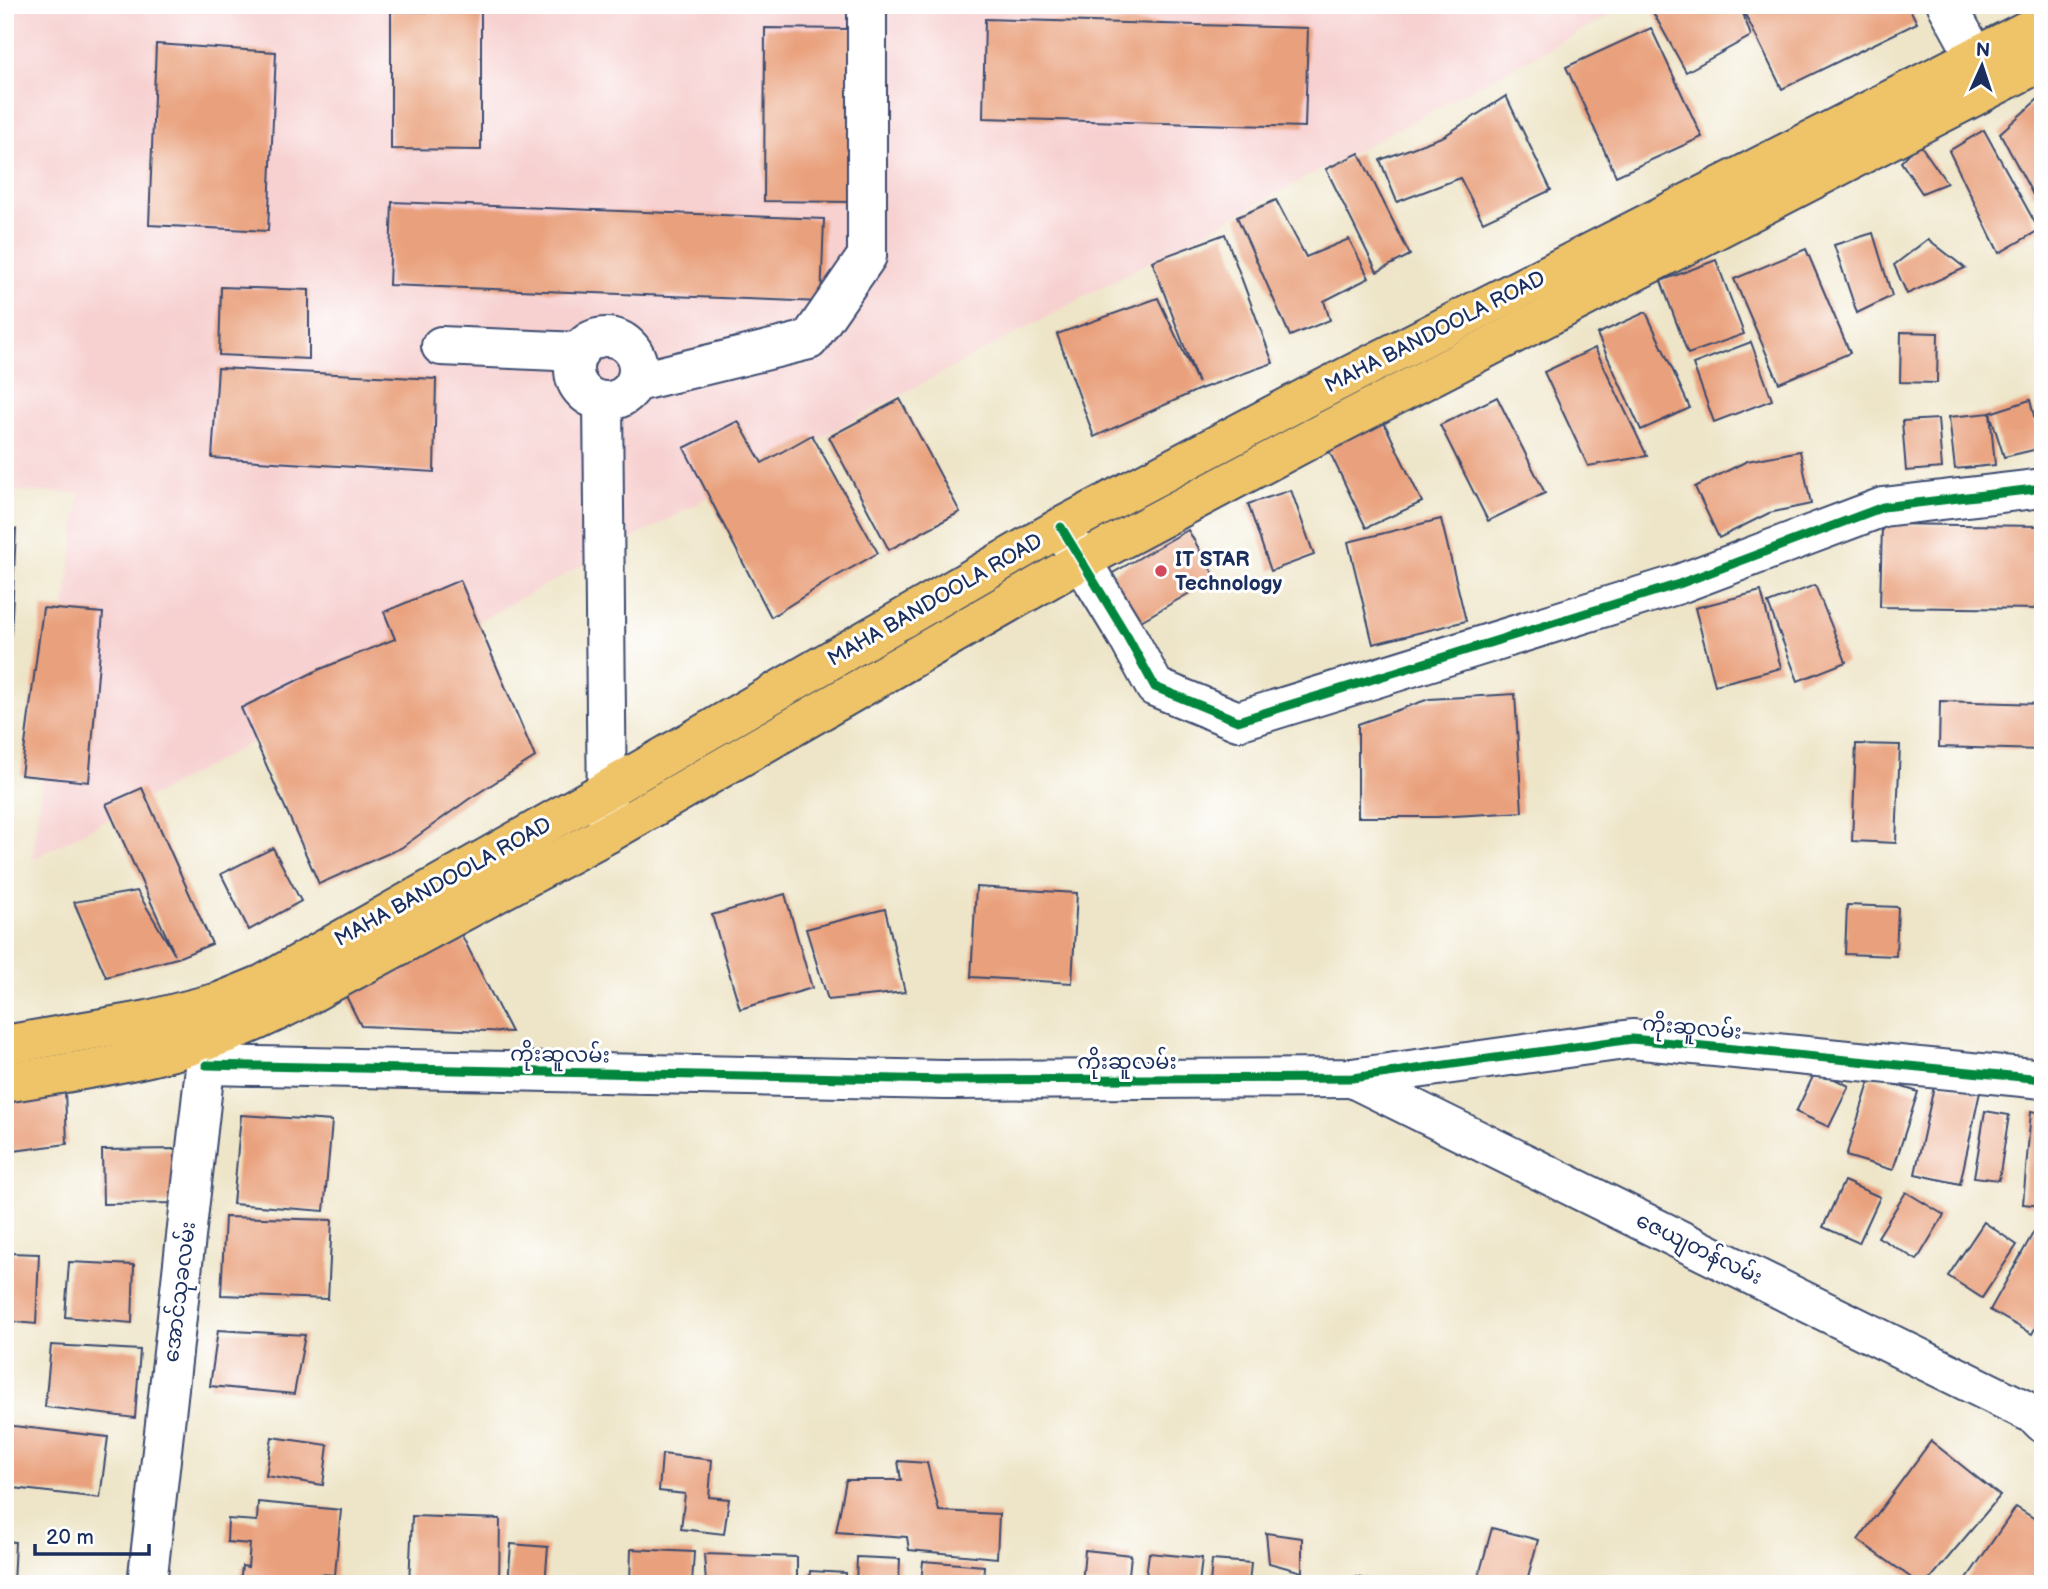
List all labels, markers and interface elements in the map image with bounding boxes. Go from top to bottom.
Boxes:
north arrow [1946,32,2016,102]
text: N [1975,39,1991,62]
street label: MAHA BANDOOLA ROAD [1321,266,1549,398]
street label: MAHA BANDOOLA ROAD [823,528,1047,672]
place label: IT STAR Technology [1175,547,1283,596]
marker: IT STAR Technology [1153,563,1169,579]
street label: MAHA BANDOOLA ROAD [330,812,556,952]
street label: ကိုးဆူလမ်း [1641,1007,1743,1049]
street label: ကိုးဆူလမ်း [510,1038,610,1072]
street label: ကိုးဆူလမ်း [1077,1046,1177,1079]
street label: ဇေယျတန်လမ်း [1630,1204,1768,1295]
street label: အောင်သုခလမ်း [155,1220,205,1364]
scale bar [35,1512,149,1556]
text: 20 m [46,1525,94,1550]

